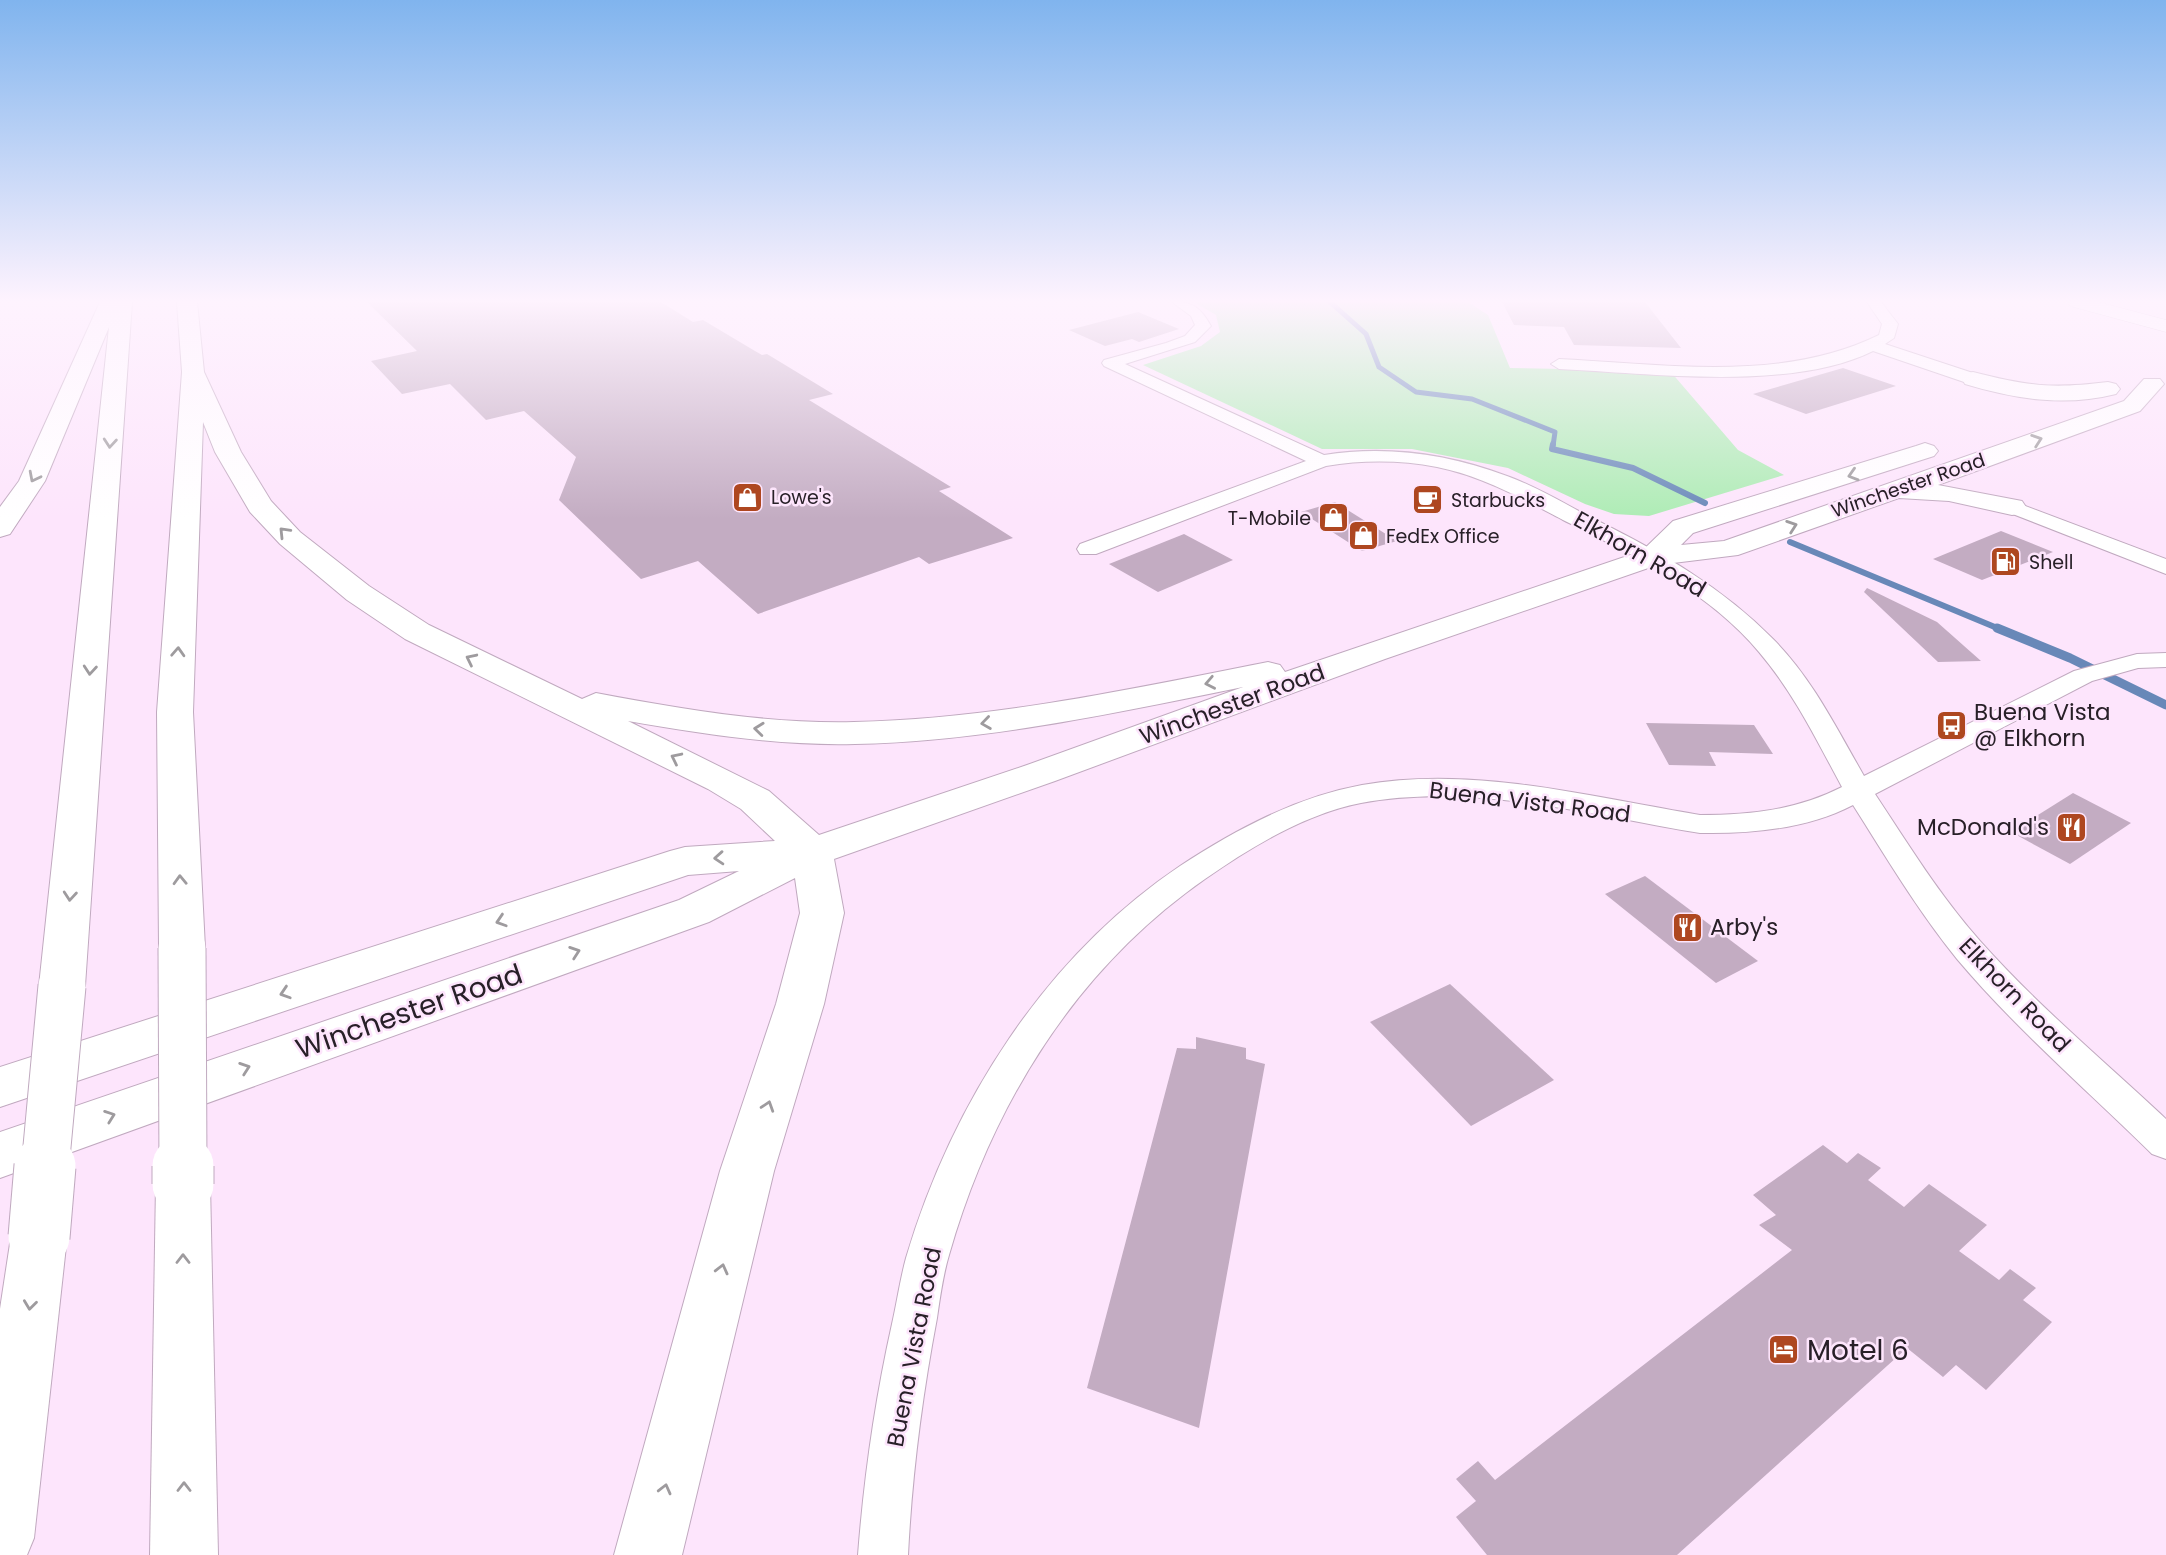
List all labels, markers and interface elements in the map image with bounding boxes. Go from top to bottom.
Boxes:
one-way arrow [2030,434,2042,448]
one-way arrow [103,438,118,449]
street label: Winchester Road [1828,446,1989,524]
one-way arrow [1848,466,1860,481]
one-way arrow [28,469,42,482]
shop icon: Lowe's [731,480,765,514]
cafe icon: Starbucks [1411,483,1445,517]
place label: Lowe's [771,484,832,511]
place label: Starbucks [1451,487,1545,514]
shop icon: T-Mobile [1317,501,1351,535]
street label: Elkhorn Road [1568,503,1712,605]
place label: T-Mobile [1228,505,1311,532]
shop icon: FedEx Office [1346,519,1380,553]
one-way arrow [1785,520,1797,534]
place label: FedEx Office [1386,523,1500,550]
one-way arrow [280,527,293,540]
fuel station icon: Shell [1989,545,2023,579]
place label: Shell [2029,549,2073,576]
one-way arrow [170,646,185,657]
one-way arrow [466,653,478,667]
street label: Winchester Road [1135,656,1329,752]
one-way arrow [83,664,98,675]
one-way arrow [1204,675,1216,690]
place label: Buena Vista @ Elkhorn [1974,696,2111,754]
bus stop icon: Buena Vista @ Elkhorn [1934,708,1968,742]
one-way arrow [980,715,991,730]
one-way arrow [753,722,764,737]
one-way arrow [671,753,683,767]
street label: Buena Vista Road [1428,774,1632,830]
restaurant icon: McDonald's [2055,810,2089,844]
place label: McDonald's [1917,811,2049,843]
one-way arrow [713,850,724,865]
one-way arrow [172,874,188,884]
one-way arrow [63,891,78,902]
restaurant icon: Arby's [1670,910,1704,944]
place label: Arby's [1710,911,1778,943]
one-way arrow [496,913,508,928]
street label: Elkhorn Road [1952,931,2078,1059]
one-way arrow [568,947,580,961]
street label: Winchester Road [291,954,528,1069]
one-way arrow [280,985,292,999]
one-way arrow [238,1062,250,1076]
one-way arrow [760,1100,774,1113]
one-way arrow [104,1110,116,1124]
street label: Buena Vista Road [879,1245,949,1449]
one-way arrow [176,1254,191,1265]
one-way arrow [714,1263,728,1275]
one-way arrow [23,1299,38,1311]
place label: Motel 6 [1807,1331,1909,1370]
hotel icon: Motel 6 [1767,1333,1801,1367]
one-way arrow [176,1481,192,1492]
one-way arrow [657,1483,671,1495]

